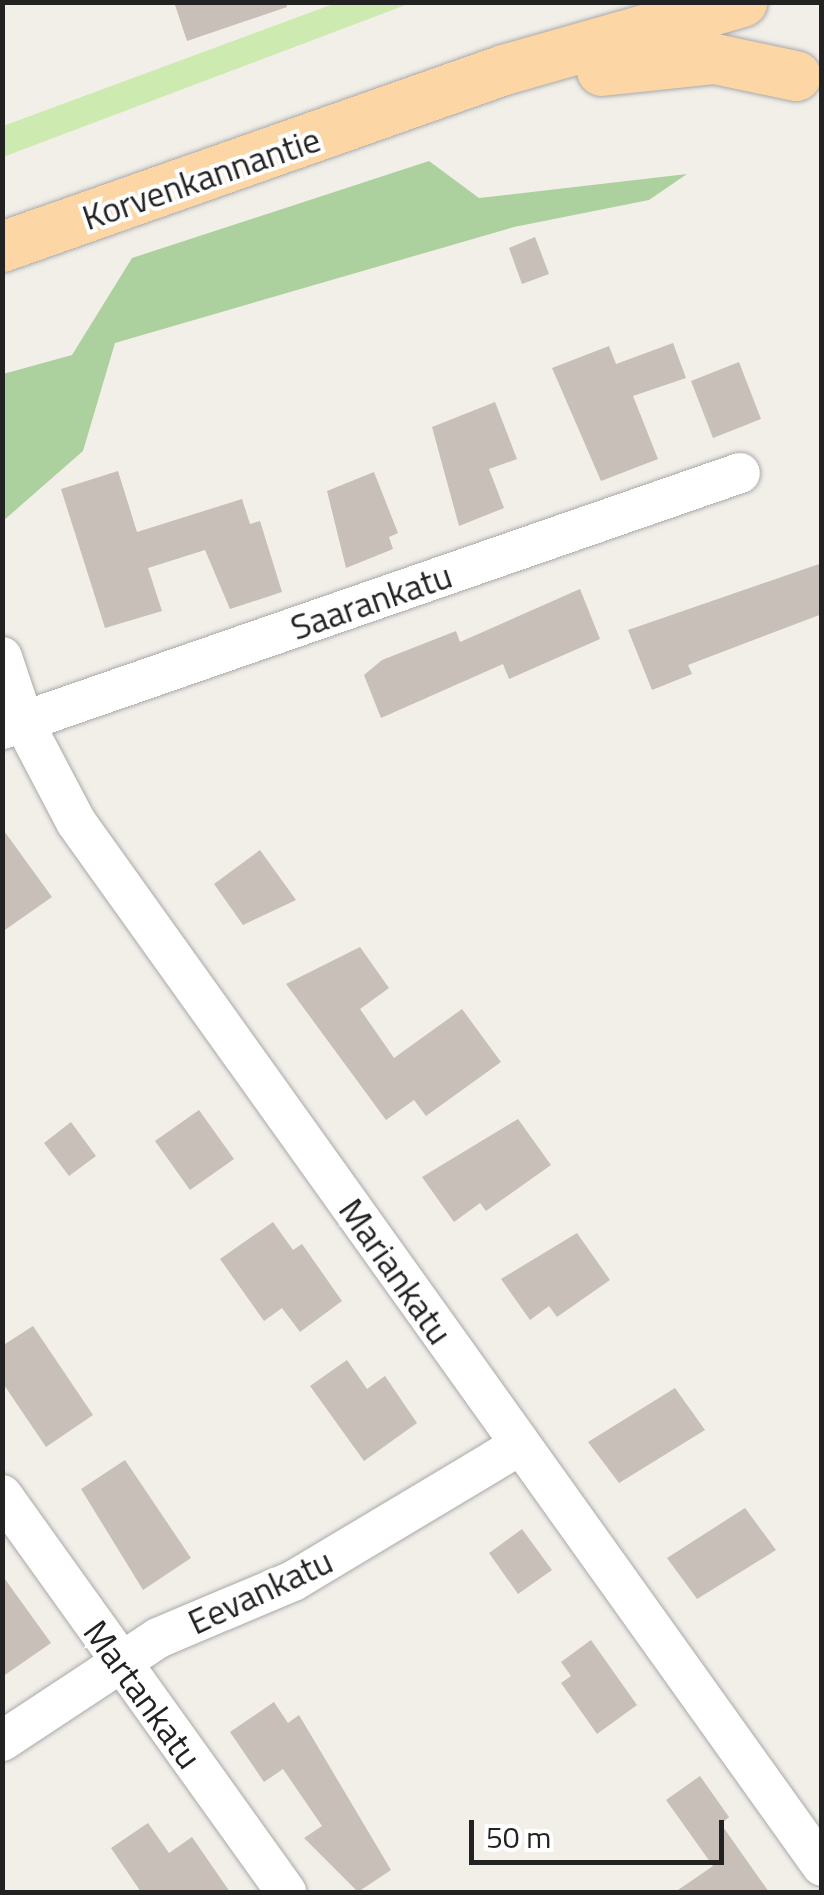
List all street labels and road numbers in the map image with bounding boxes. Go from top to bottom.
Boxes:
street label: Korvenkannantie [77,118,325,238]
street label: Saarankatu [285,554,457,648]
street label: Mariankatu [331,1190,461,1352]
street label: Eevankatu [181,1539,339,1643]
street label: Martankatu [75,1612,211,1776]

